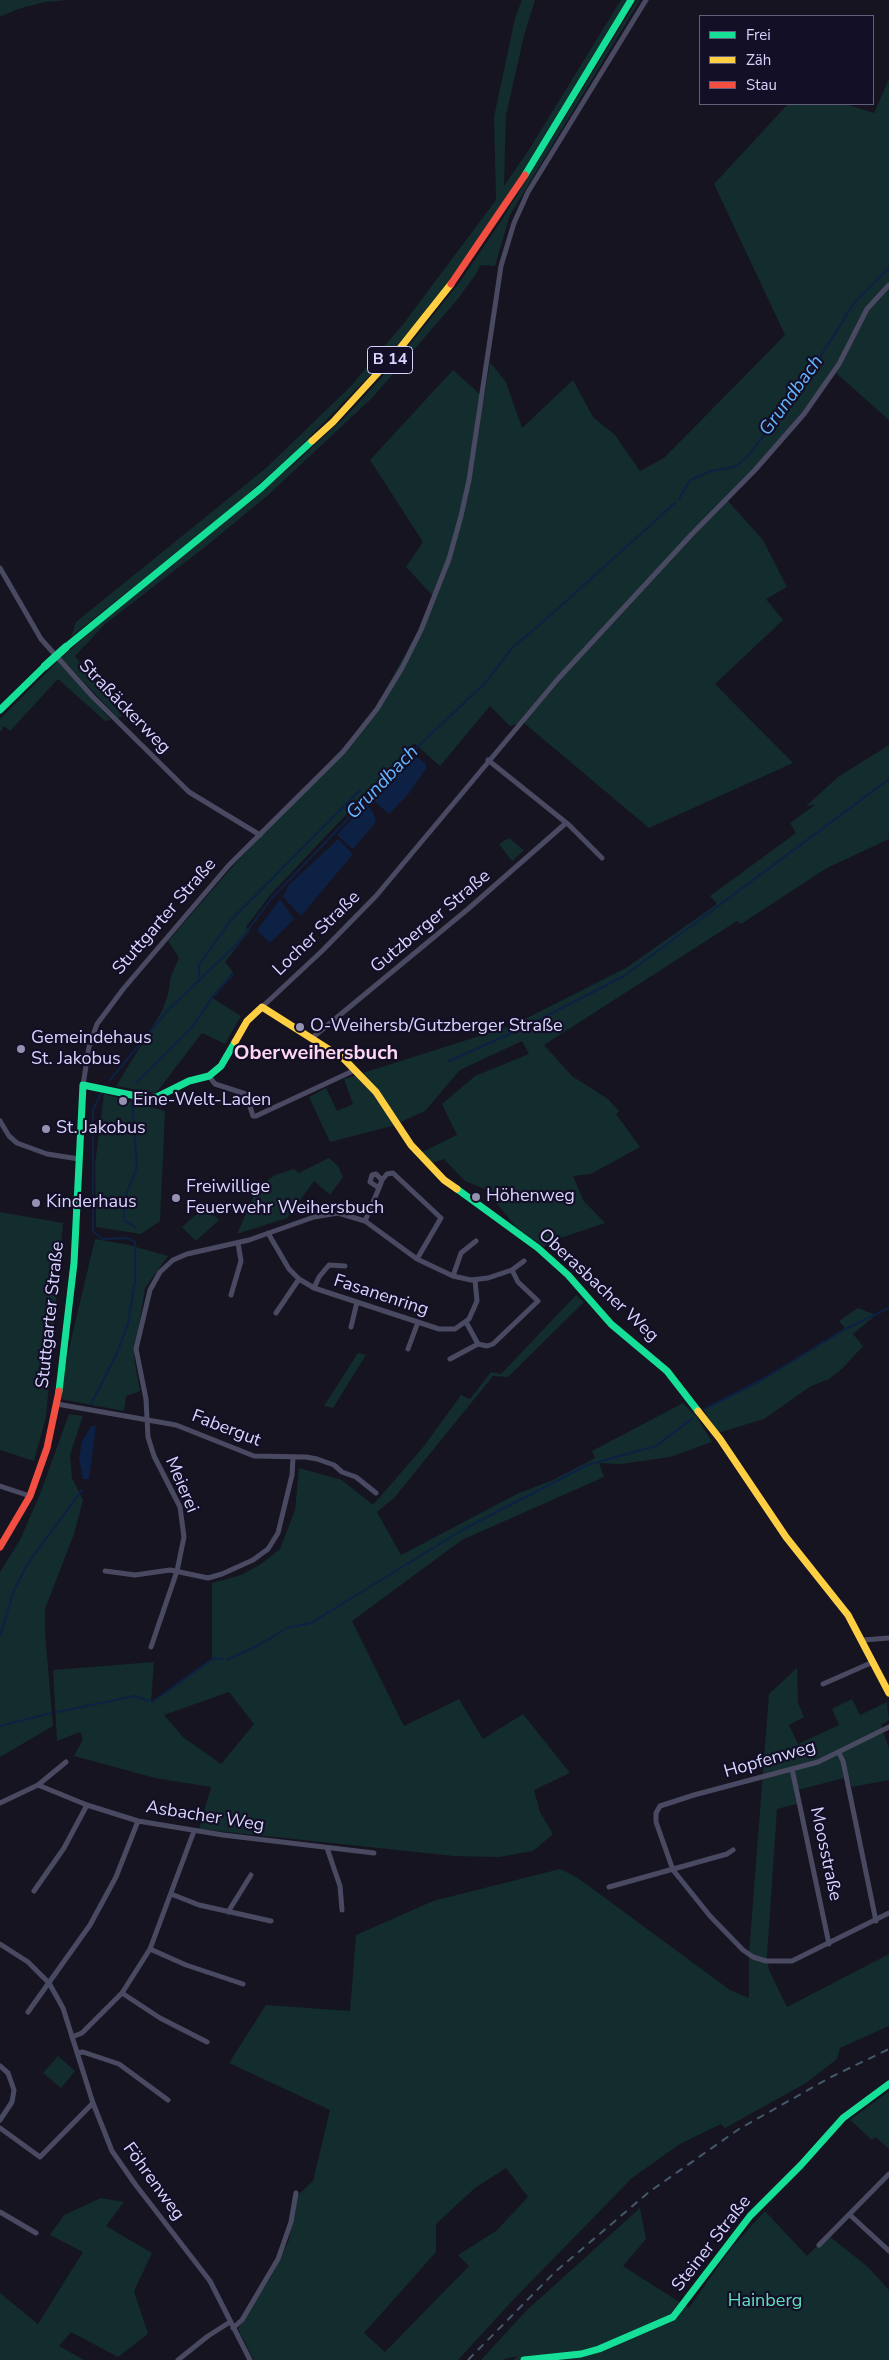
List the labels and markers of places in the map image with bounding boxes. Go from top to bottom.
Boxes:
place label: O-Weihersb/Gutzberger Straße [310,1016,563,1038]
marker: O-Weihersb/Gutzberger Straße [294,1021,306,1033]
place label: Gemeindehaus St. Jakobus [31,1028,152,1070]
marker: Gemeindehaus St. Jakobus [15,1043,27,1055]
place label: Eine-Welt-Laden [133,1090,271,1112]
marker: Eine-Welt-Laden [117,1095,129,1107]
place label: St. Jakobus [56,1118,146,1140]
marker: St. Jakobus [40,1123,52,1135]
place label: Freiwillige Feuerwehr Weihersbuch [186,1177,384,1220]
place label: Höhenweg [486,1186,575,1208]
marker: Höhenweg [470,1191,482,1203]
place label: Kinderhaus [46,1192,137,1214]
marker: Freiwillige Feuerwehr Weihersbuch [170,1192,182,1204]
marker: Kinderhaus [30,1197,42,1209]

